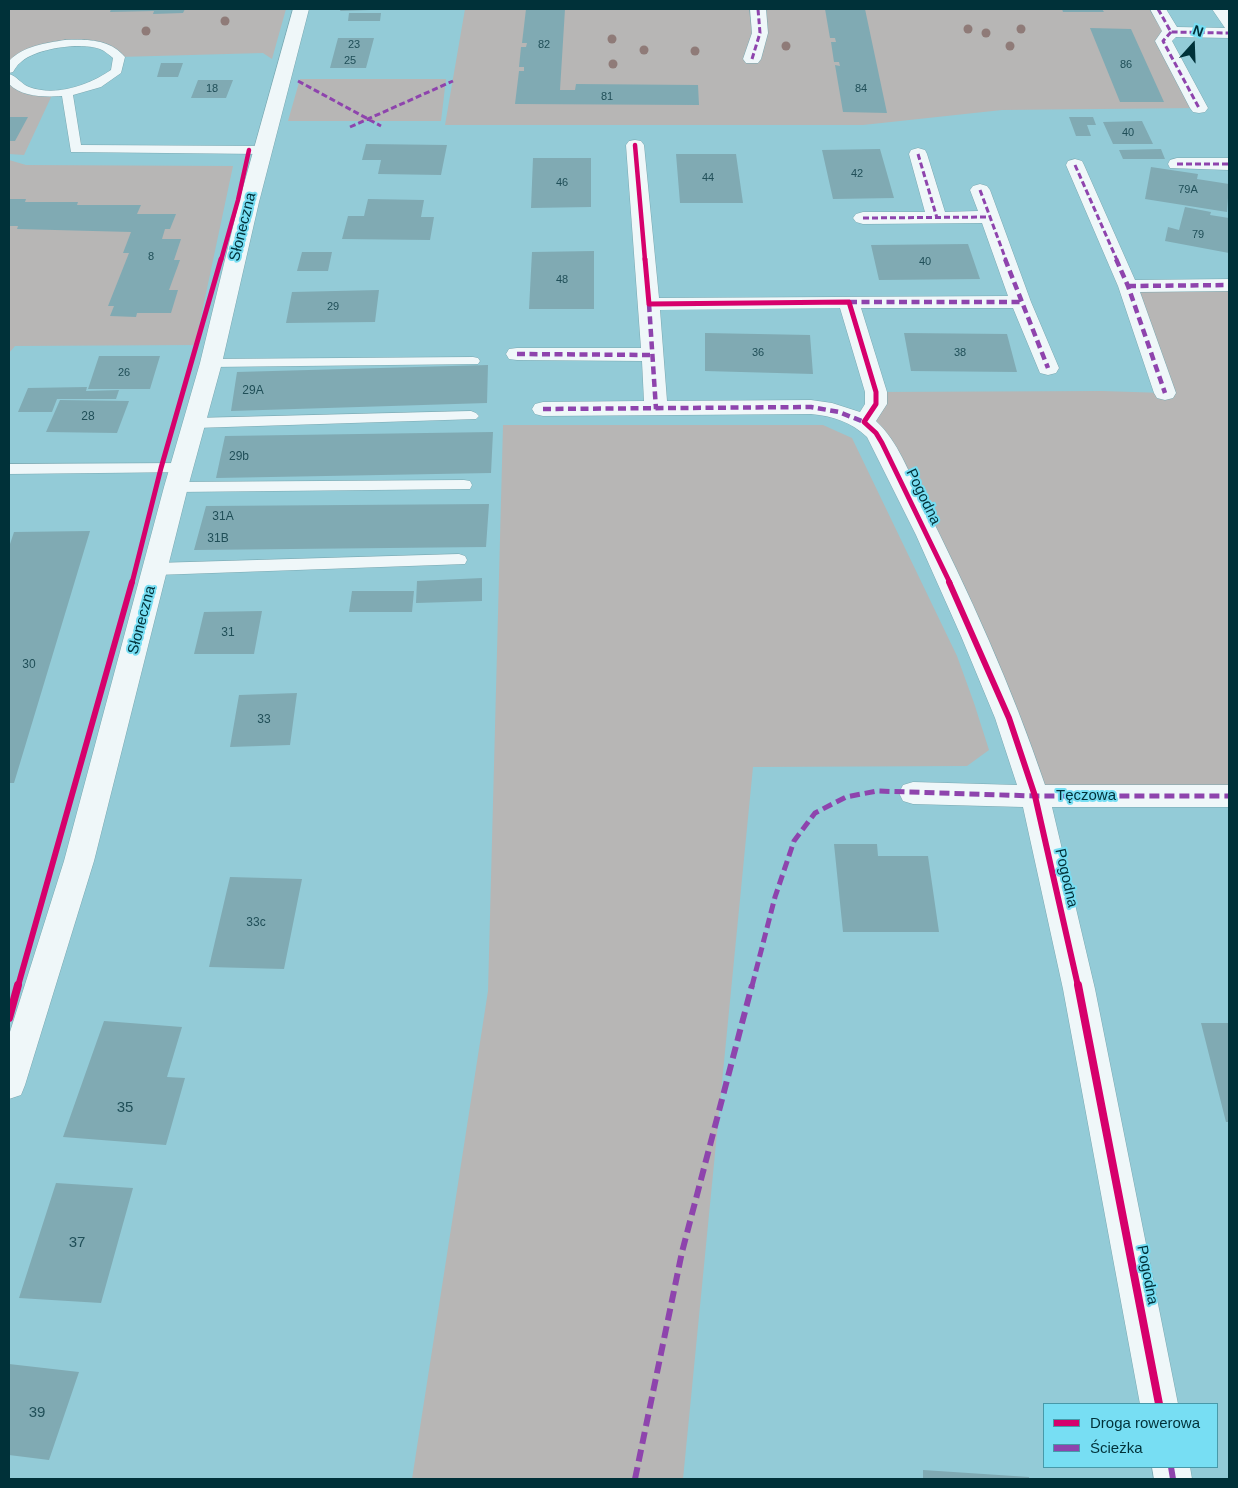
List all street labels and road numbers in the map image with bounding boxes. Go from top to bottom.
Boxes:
street label: Słoneczna [226,191,260,263]
street label: Pogodna [902,466,944,528]
street label: Słoneczna [124,584,160,656]
street label: Tęczowa [1056,787,1116,805]
street label: Pogodna [1050,847,1082,909]
street label: Pogodna [1132,1244,1162,1306]

